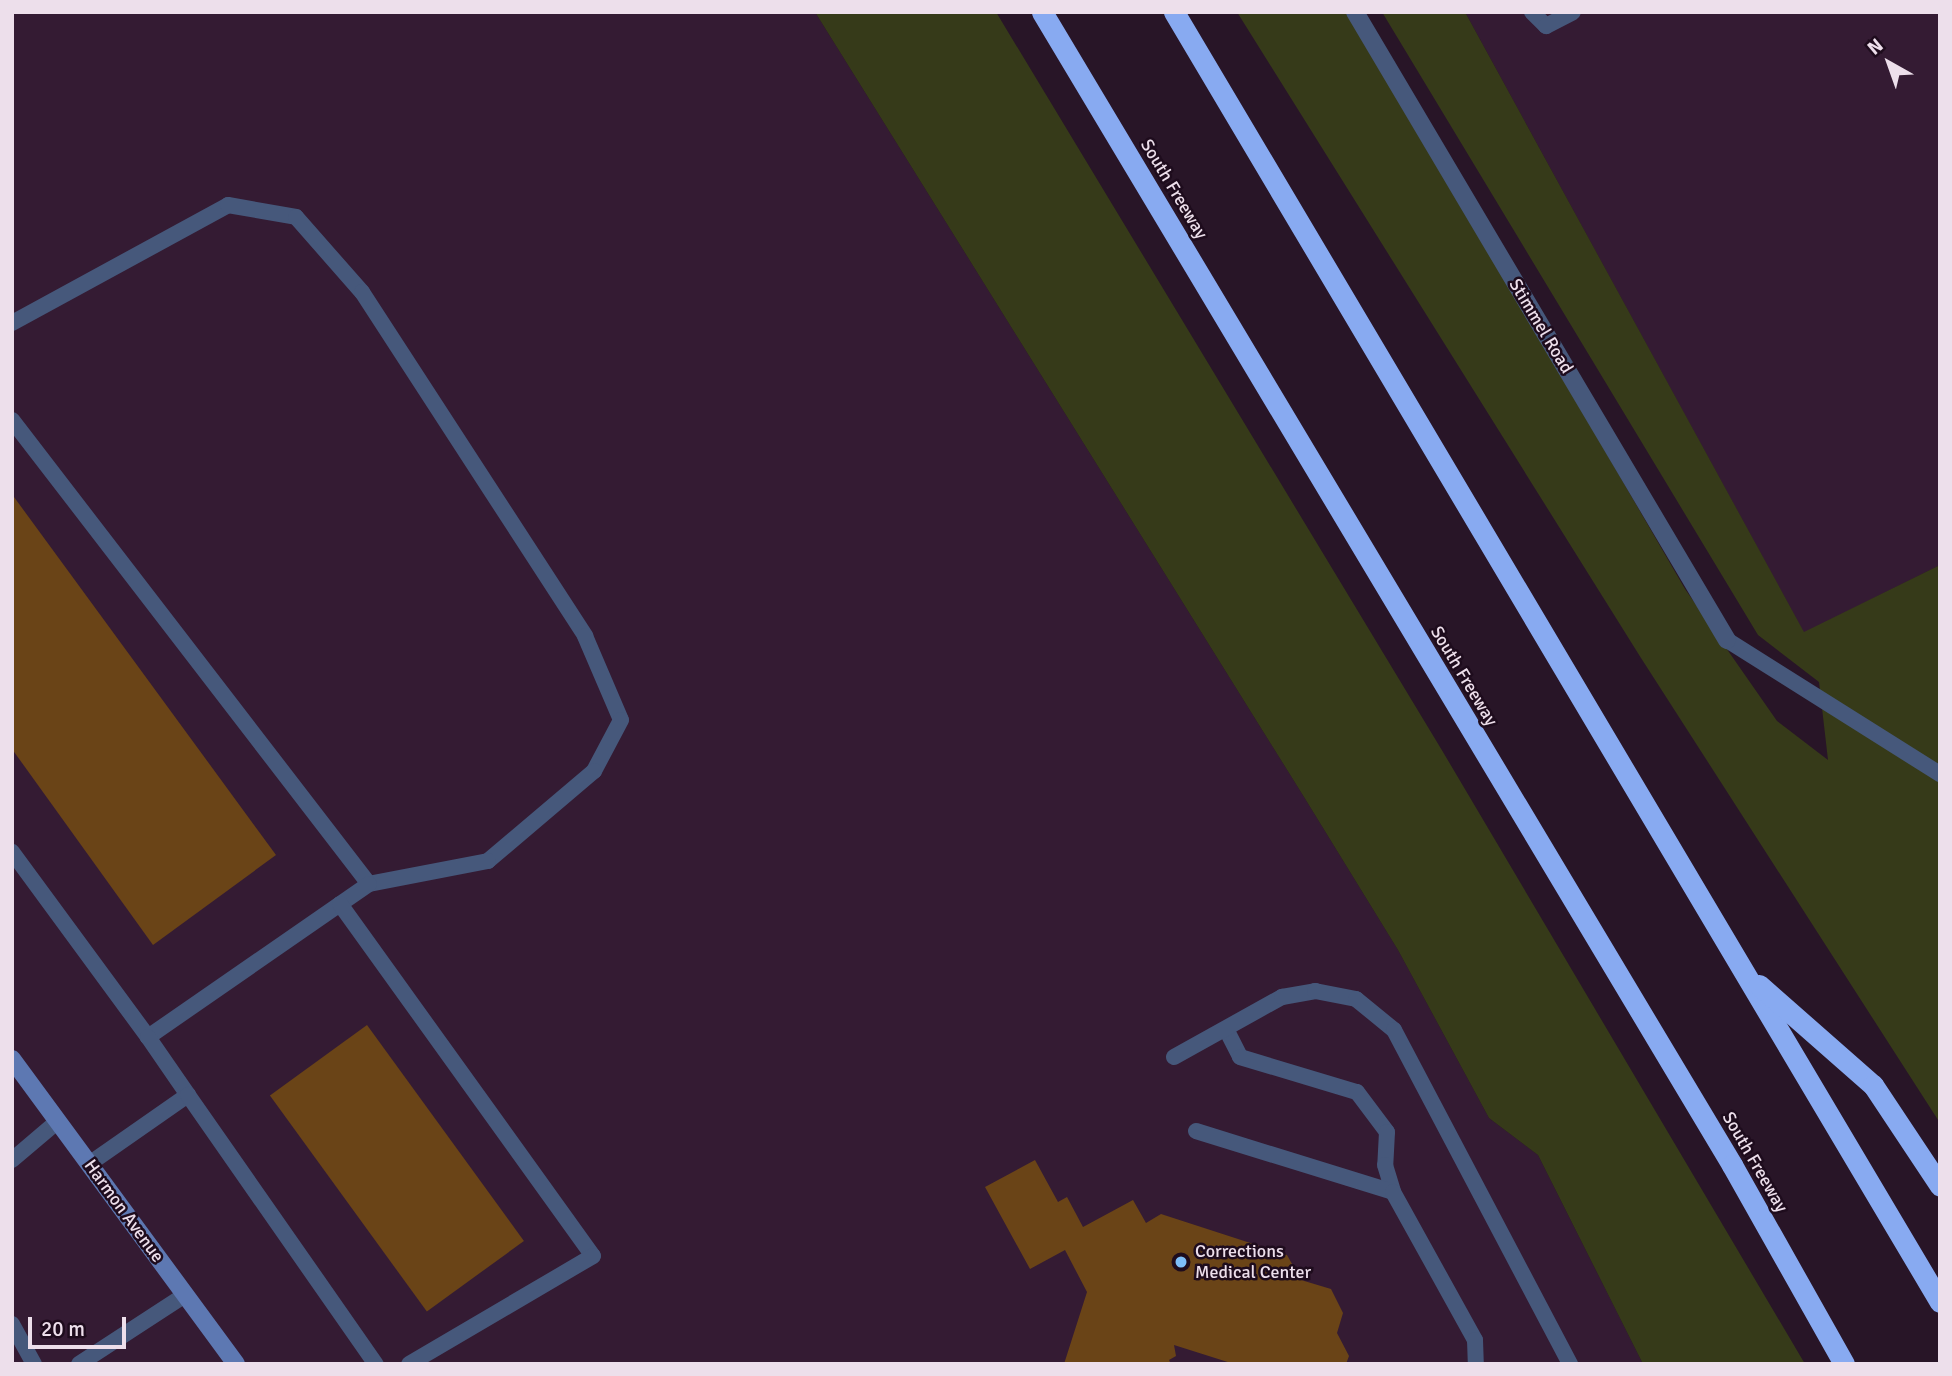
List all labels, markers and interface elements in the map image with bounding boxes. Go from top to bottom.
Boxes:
north arrow [1854,28,1924,98]
text: N [1863,33,1888,60]
street label: South Freeway [1136,135,1212,243]
street label: Stimmel Road [1504,275,1578,377]
street label: South Freeway [1426,622,1502,730]
street label: South Freeway [1718,1108,1792,1216]
street label: Harmon Avenue [80,1155,168,1267]
place label: Corrections Medical Center [1195,1241,1311,1284]
marker: Corrections Medical Center [1173,1254,1189,1270]
scale bar [32,1302,130,1346]
text: 20 m [41,1316,85,1342]

